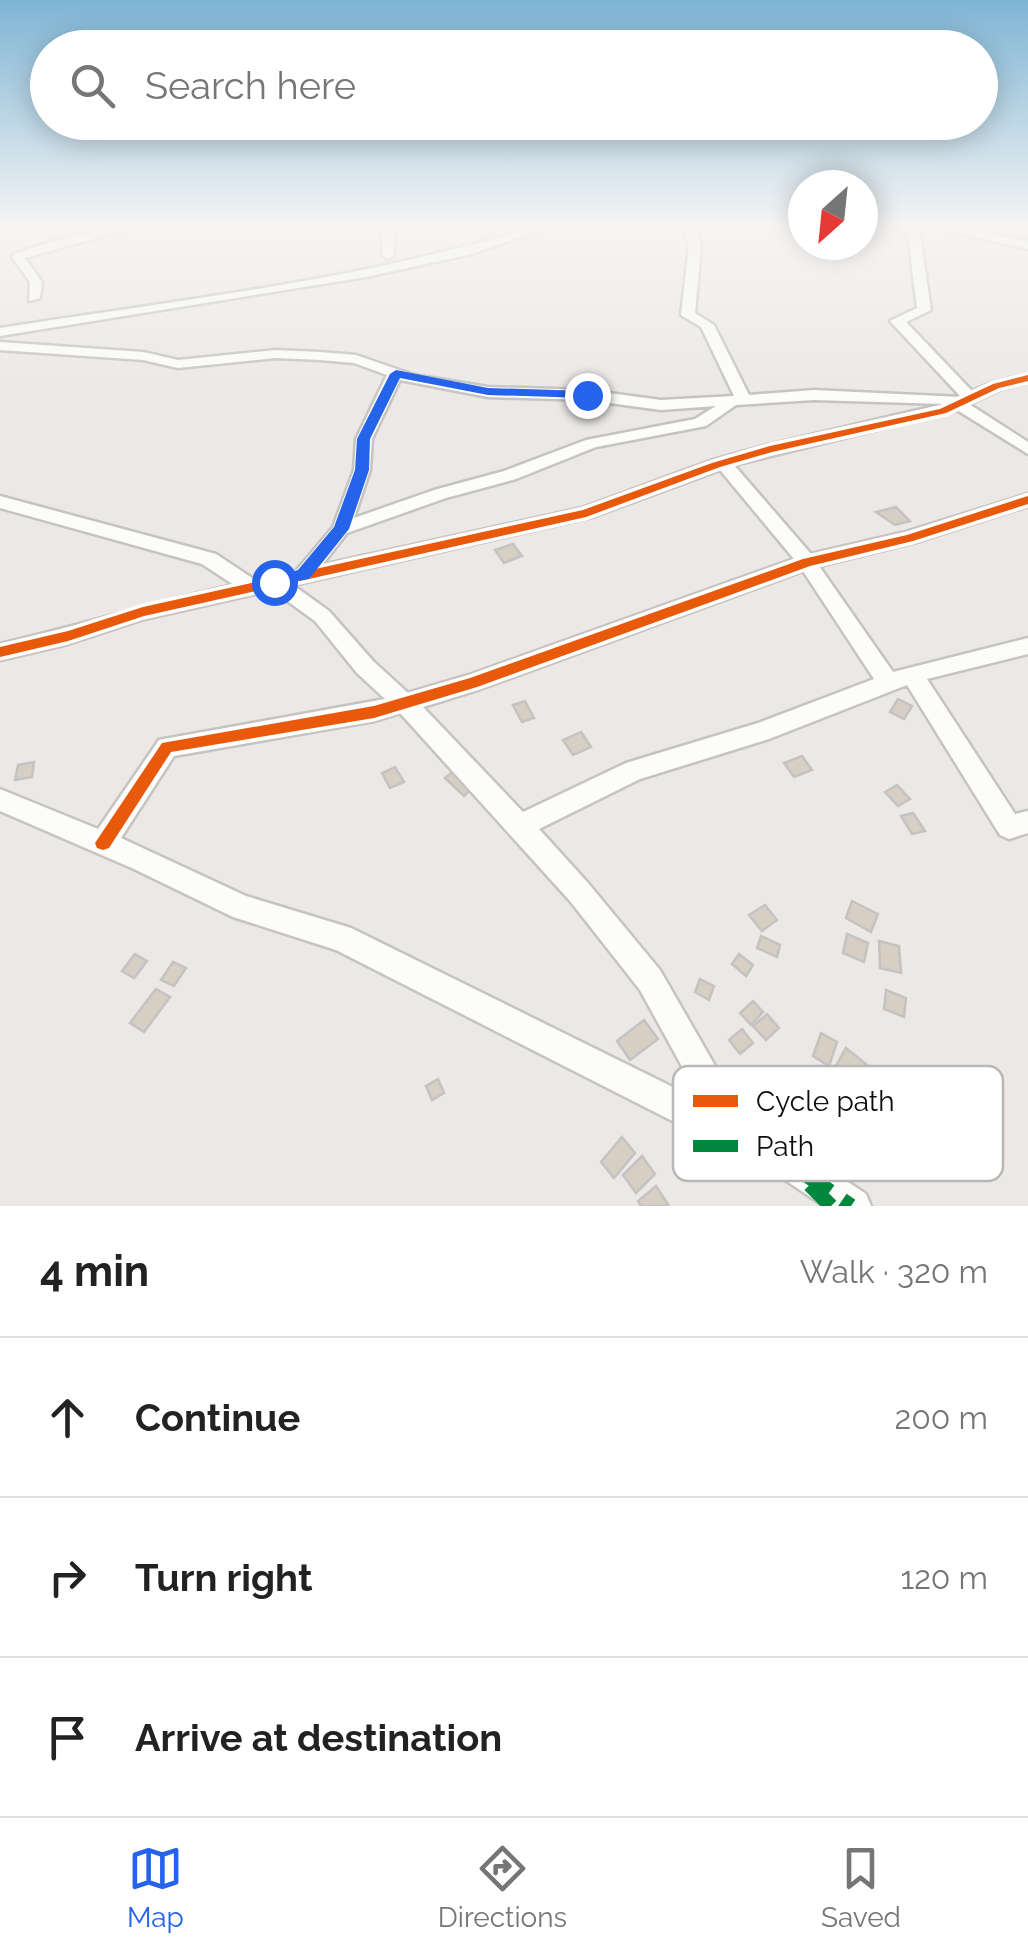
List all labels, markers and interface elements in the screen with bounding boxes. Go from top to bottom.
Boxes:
search box [30,30,998,140]
icon: search [65,58,120,113]
text: Search here [145,63,356,108]
north arrow [788,170,878,260]
route end [565,373,611,419]
route start [252,560,298,606]
legend [673,1066,1003,1181]
text: Cycle path [756,1085,895,1118]
text: Path [756,1130,814,1163]
text: 4 min [40,1247,149,1296]
text: Walk · 320 m [800,1253,988,1290]
icon: ahead [40,1390,95,1445]
text: Continue [135,1395,300,1440]
text: 200 m [895,1399,988,1436]
icon: right [40,1550,95,1605]
text: Turn right [135,1555,312,1600]
text: 120 m [900,1559,988,1596]
icon: arrive [40,1710,95,1765]
text: Arrive at destination [135,1715,502,1760]
tab: Map [127,1841,184,1934]
tab: Directions [438,1841,567,1934]
tab: Saved [821,1841,901,1934]

